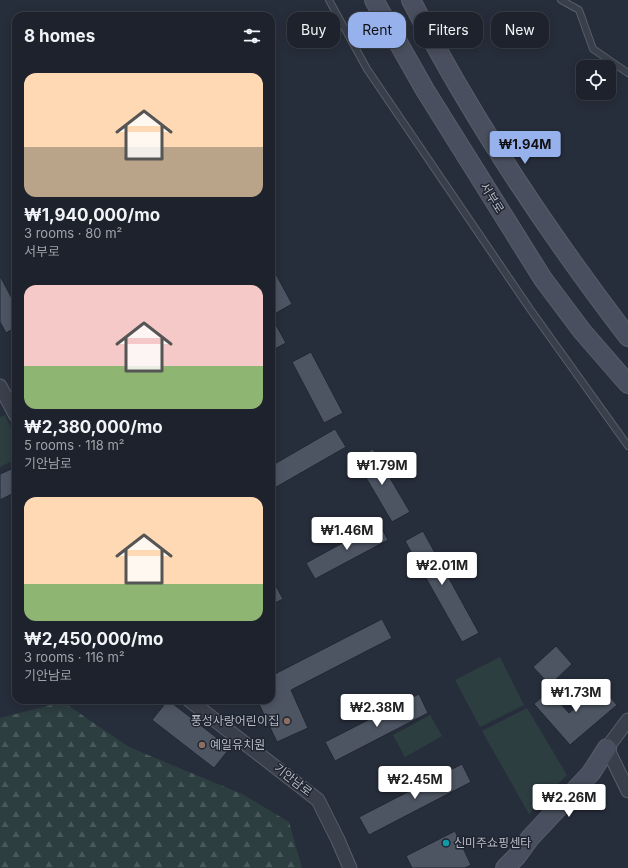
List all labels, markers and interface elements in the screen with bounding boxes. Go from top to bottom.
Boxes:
chip: Buy [287,12,340,48]
chip: Rent [348,12,406,48]
chip: Filters [414,12,483,48]
chip: New [491,12,549,48]
icon: filters [241,25,263,47]
text: 8 homes [24,26,95,46]
map controls [576,60,616,100]
button: locate [576,60,616,100]
icon: home [108,99,180,171]
pin: ₩1.94M [492,131,558,165]
text: ₩1.94M [499,136,551,152]
street label: 서부로 [477,180,508,216]
text: ₩1,940,000/mo [24,205,160,225]
text: 3 rooms · 80 m² [24,225,122,241]
text: 서부로 [24,243,60,259]
icon: home [108,311,180,383]
text: ₩2,380,000/mo [24,417,163,437]
text: 5 rooms · 118 m² [24,437,125,453]
pin: ₩1.79M [349,452,415,486]
text: 기안남로 [24,455,72,471]
text: ₩1.79M [356,457,408,473]
pin: ₩1.46M [314,517,380,551]
text: ₩1.46M [321,522,373,538]
icon: home [108,523,180,595]
pin: ₩2.01M [409,552,475,586]
text: ₩2.01M [416,557,468,573]
text: ₩2,450,000/mo [24,629,164,649]
text: 3 rooms · 116 m² [24,649,125,665]
text: 기안남로 [24,667,72,683]
pin: ₩1.73M [543,679,609,713]
text: ₩1.73M [551,684,601,700]
pin: ₩2.38M [344,694,410,728]
text: ₩2.38M [350,699,404,715]
place label: 풍성사랑어린이집 [191,713,279,728]
marker: 풍성사랑어린이집 [282,716,292,726]
place label: 예일유치원 [210,737,265,752]
marker: 예일유치원 [197,740,207,750]
street label: 기안남로 [271,760,315,799]
pin: ₩2.45M [382,766,448,800]
text: ₩2.45M [387,771,443,787]
pin: ₩2.26M [536,784,602,818]
text: ₩2.26M [542,789,596,805]
place label: 신미주쇼핑센타 [454,835,531,850]
marker: 신미주쇼핑센타 [441,838,451,848]

